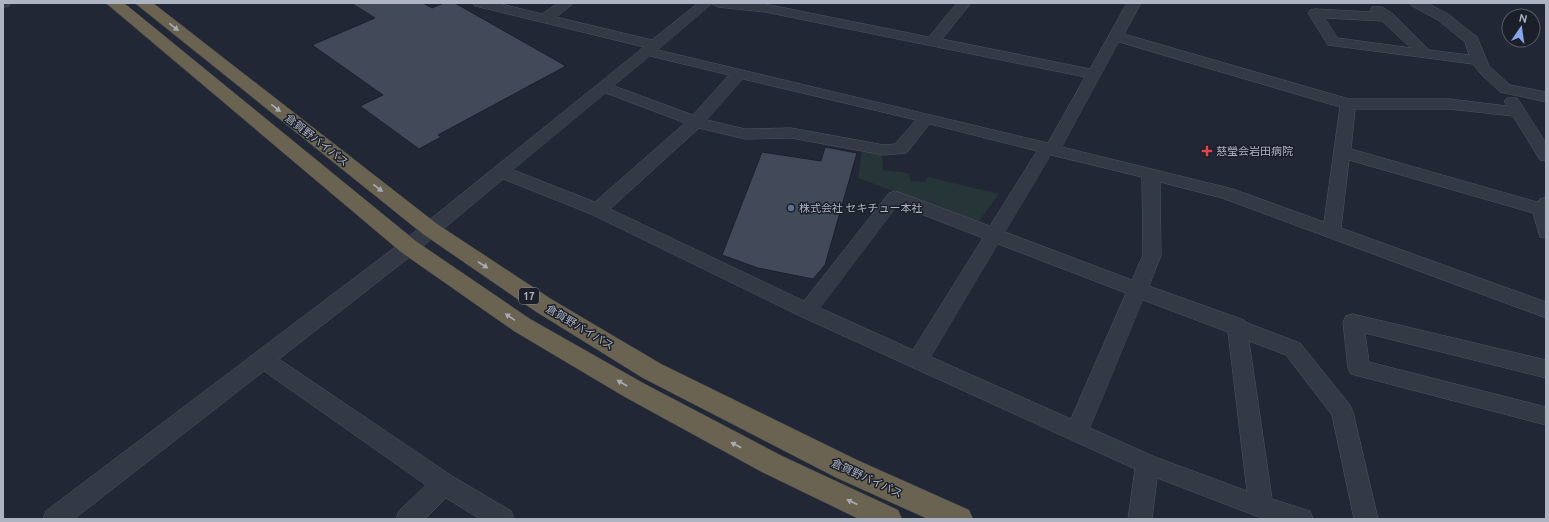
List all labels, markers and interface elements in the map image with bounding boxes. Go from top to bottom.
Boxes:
north arrow [1501,8,1541,48]
text: N [1518,11,1529,25]
one-way arrow [168,23,179,31]
one-way arrow [270,103,281,112]
street label: 倉賀野バイパス [283,112,351,168]
marker: 慈瑩会岩田病院 [1201,145,1213,157]
place label: 慈瑩会岩田病院 [1216,145,1293,157]
one-way arrow [373,184,384,192]
place label: 株式会社 セキチュー本社 [799,202,923,214]
marker: 株式会社 セキチュー本社 [786,203,796,213]
one-way arrow [477,261,488,269]
road number: 17 [519,288,539,304]
street label: 倉賀野バイパス [544,302,616,352]
one-way arrow [505,313,515,321]
one-way arrow [616,379,628,386]
one-way arrow [730,441,742,448]
street label: 倉賀野バイパス [830,456,904,500]
one-way arrow [847,499,858,505]

